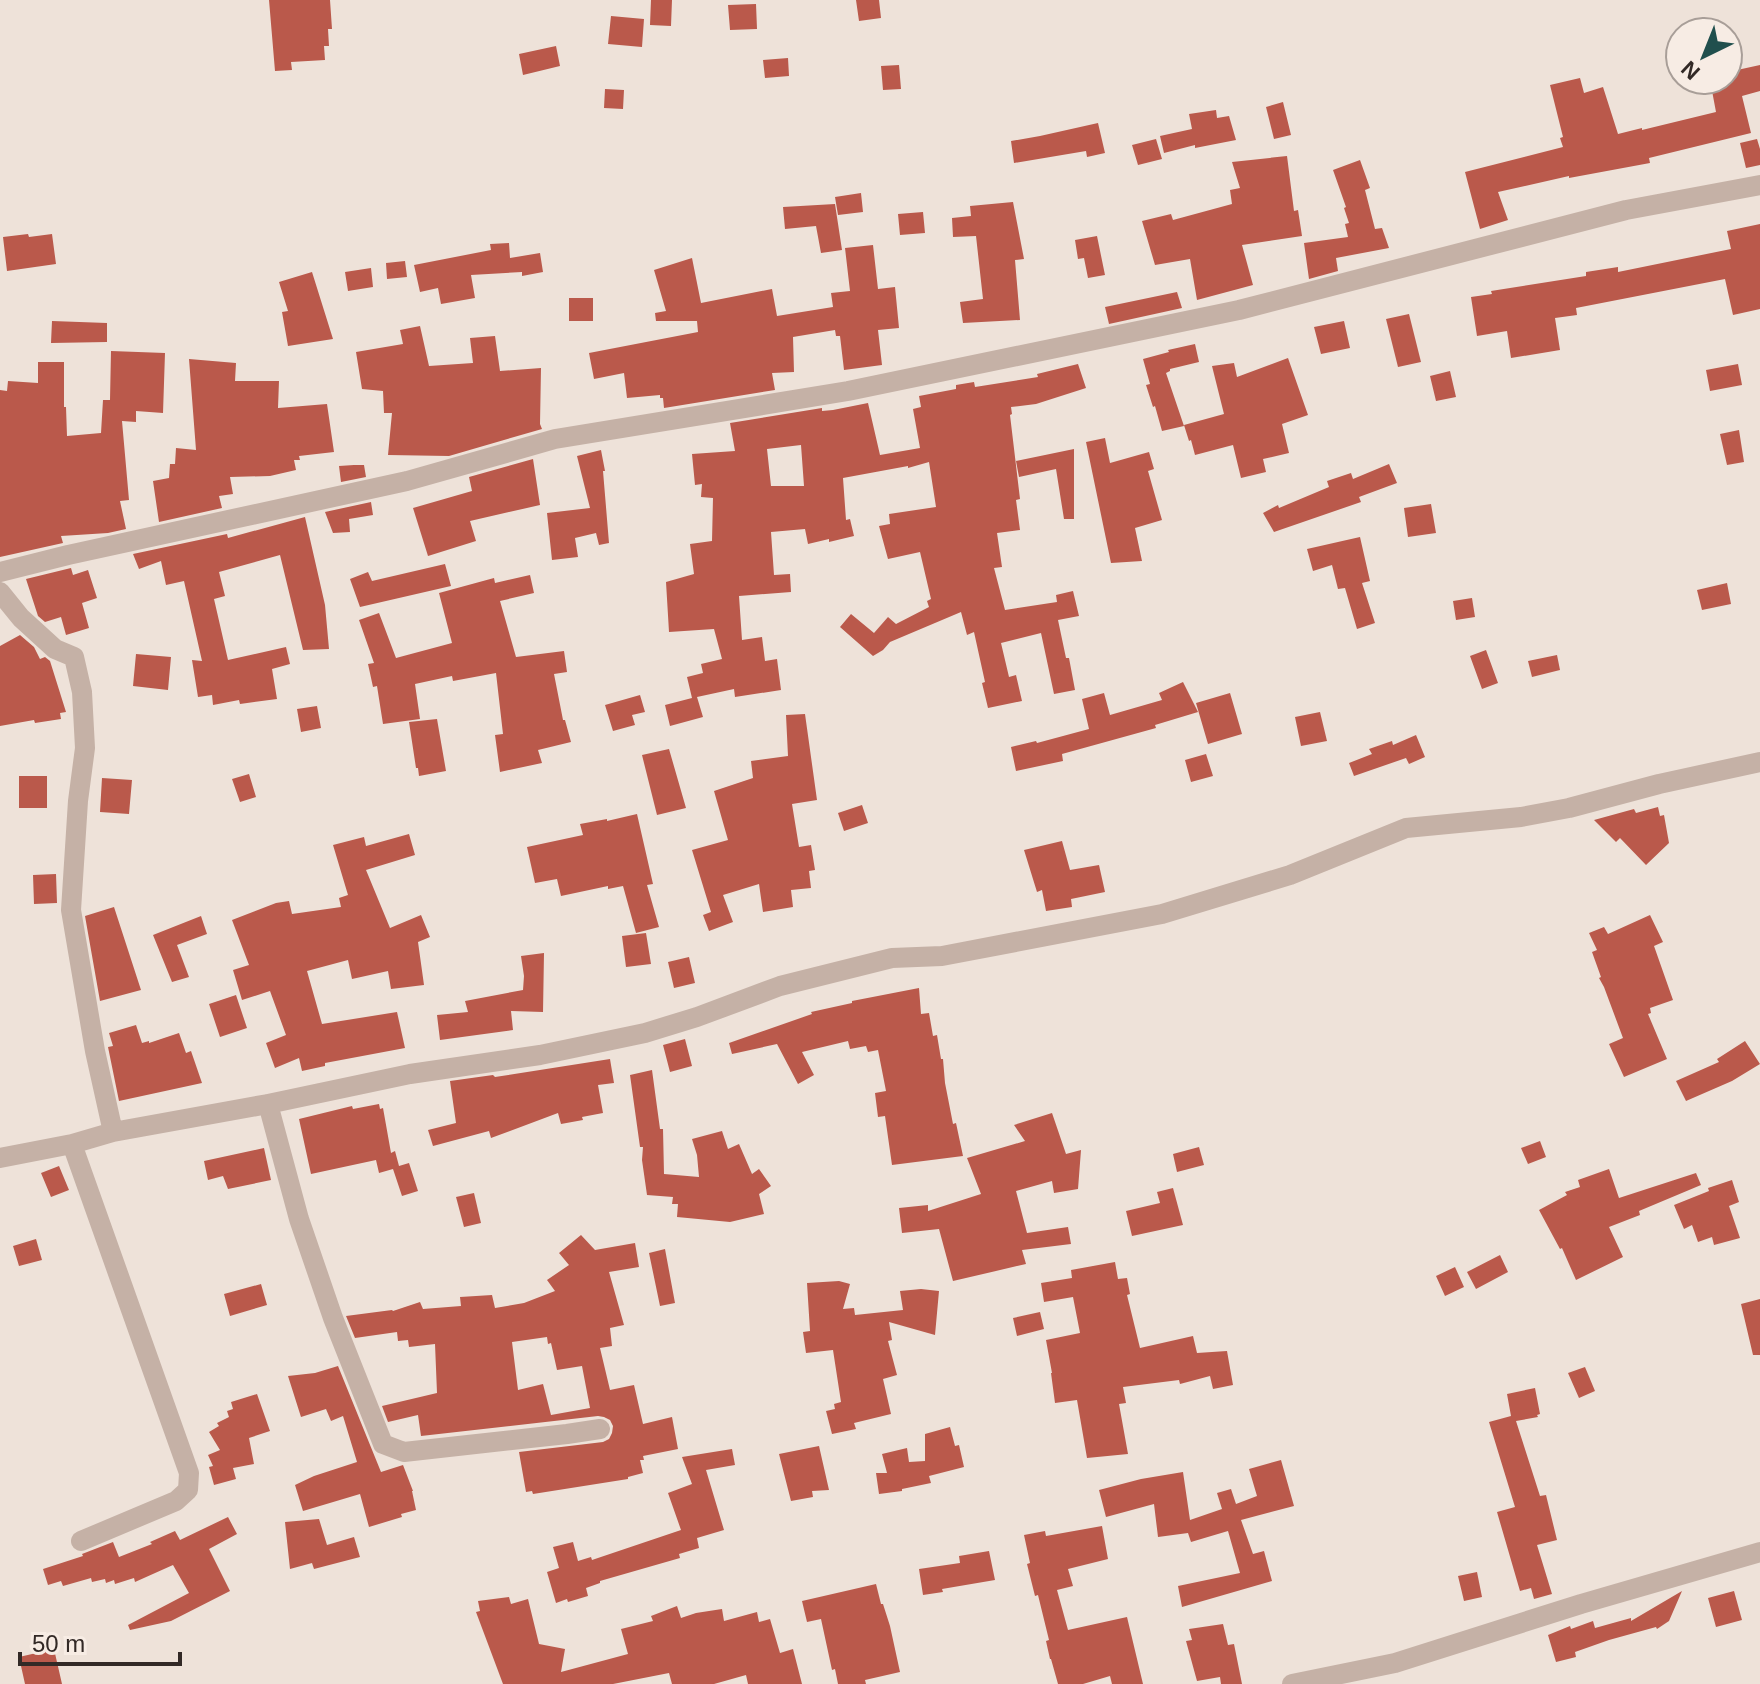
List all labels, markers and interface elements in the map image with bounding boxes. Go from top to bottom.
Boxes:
north arrow [1664,16,1744,96]
text: N [1676,56,1705,85]
scale bar [20,1616,180,1666]
text: 50 m [32,1630,85,1657]

